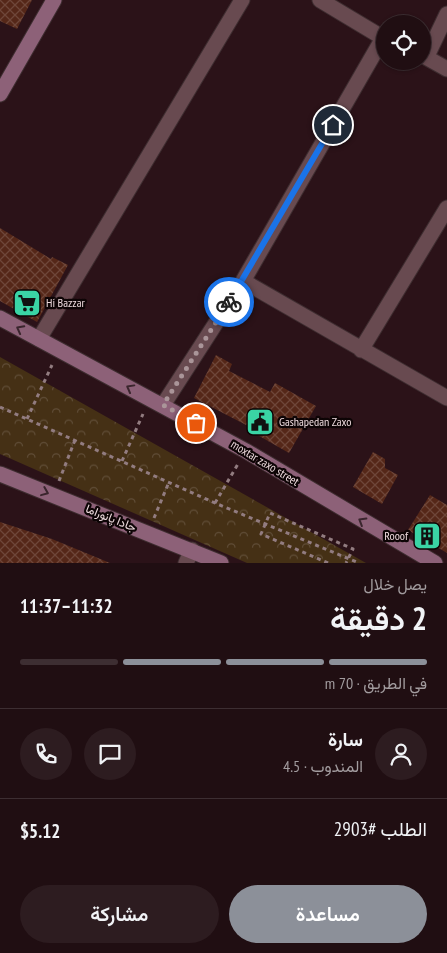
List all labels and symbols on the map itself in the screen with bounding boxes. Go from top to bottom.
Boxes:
pin [312,104,354,146]
courier [204,277,254,327]
supermarket icon: Hi Bazzar [12,288,42,318]
place label: Hi Bazzar [46,295,85,310]
one-way arrow [16,325,25,335]
one-way arrow [127,385,136,395]
pin [175,402,217,444]
public building icon: Gashapedan Zaxo [245,407,275,437]
place label: Gashapedan Zaxo [279,414,351,429]
street label: moxtar zaxo street [228,436,303,489]
one-way arrow [40,486,49,496]
street label: جادا پانوراما [83,501,139,535]
one-way arrow [359,518,368,528]
building icon: Rooof [412,521,442,551]
place label: Rooof [384,528,409,543]

